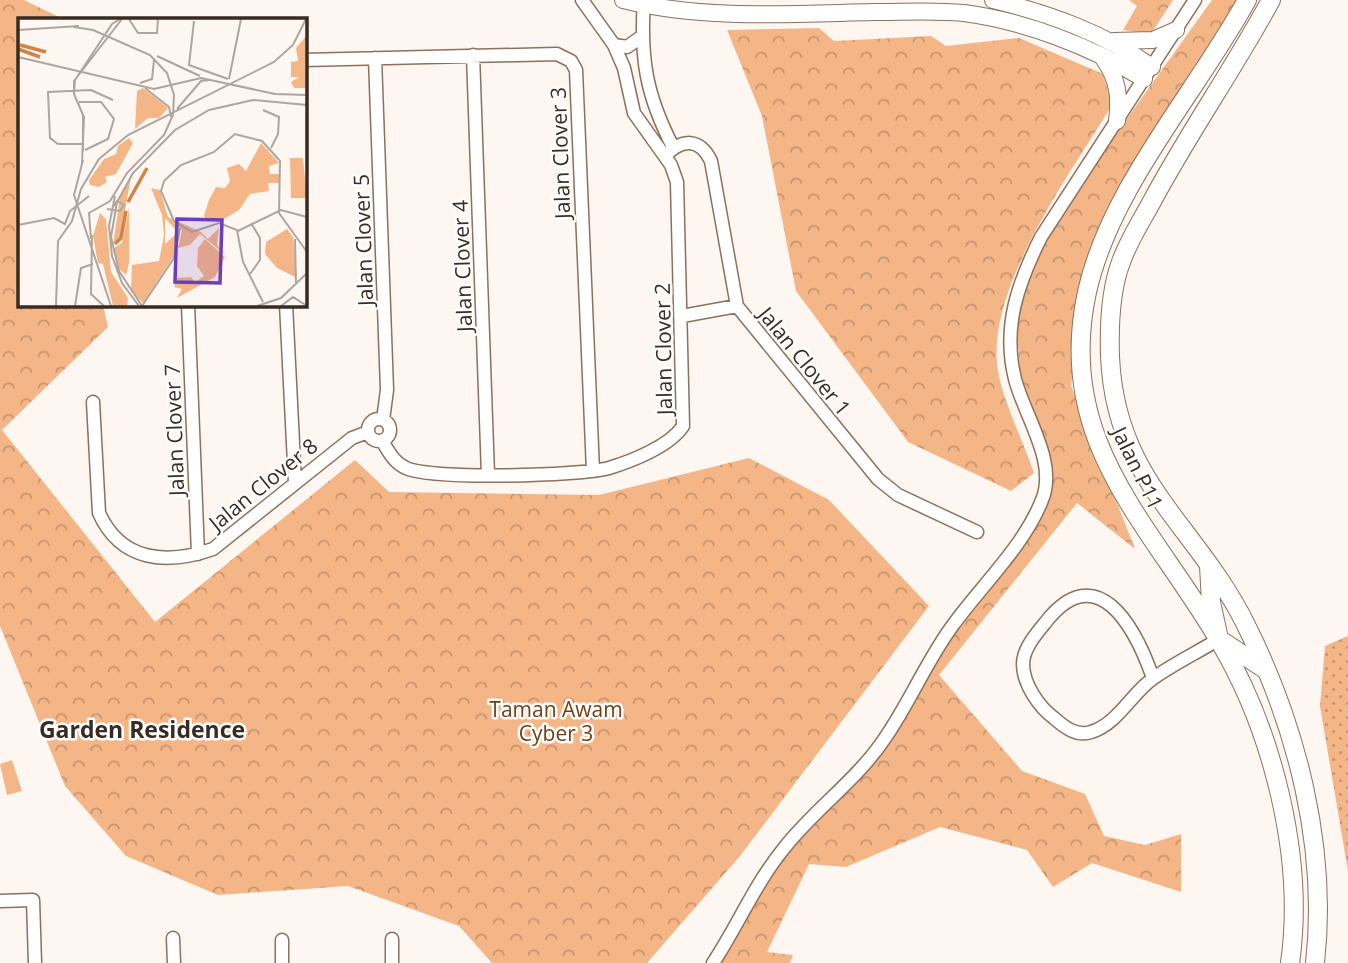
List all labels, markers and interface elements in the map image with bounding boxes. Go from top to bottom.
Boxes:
inset map [18,18,306,306]
street label: Jalan Clover 3 [544,86,576,222]
street label: Jalan Clover 5 [347,173,379,309]
street label: Jalan Clover 4 [446,199,478,335]
street label: Jalan Clover 2 [648,283,678,417]
street label: Jalan Clover 1 [751,299,857,421]
street label: Jalan Clover 7 [158,363,190,499]
street label: Jalan P11 [1105,420,1170,514]
street label: Jalan Clover 8 [201,432,323,538]
park label: Taman Awam Cyber 3 [489,695,623,747]
district label: Garden Residence [39,713,245,745]

